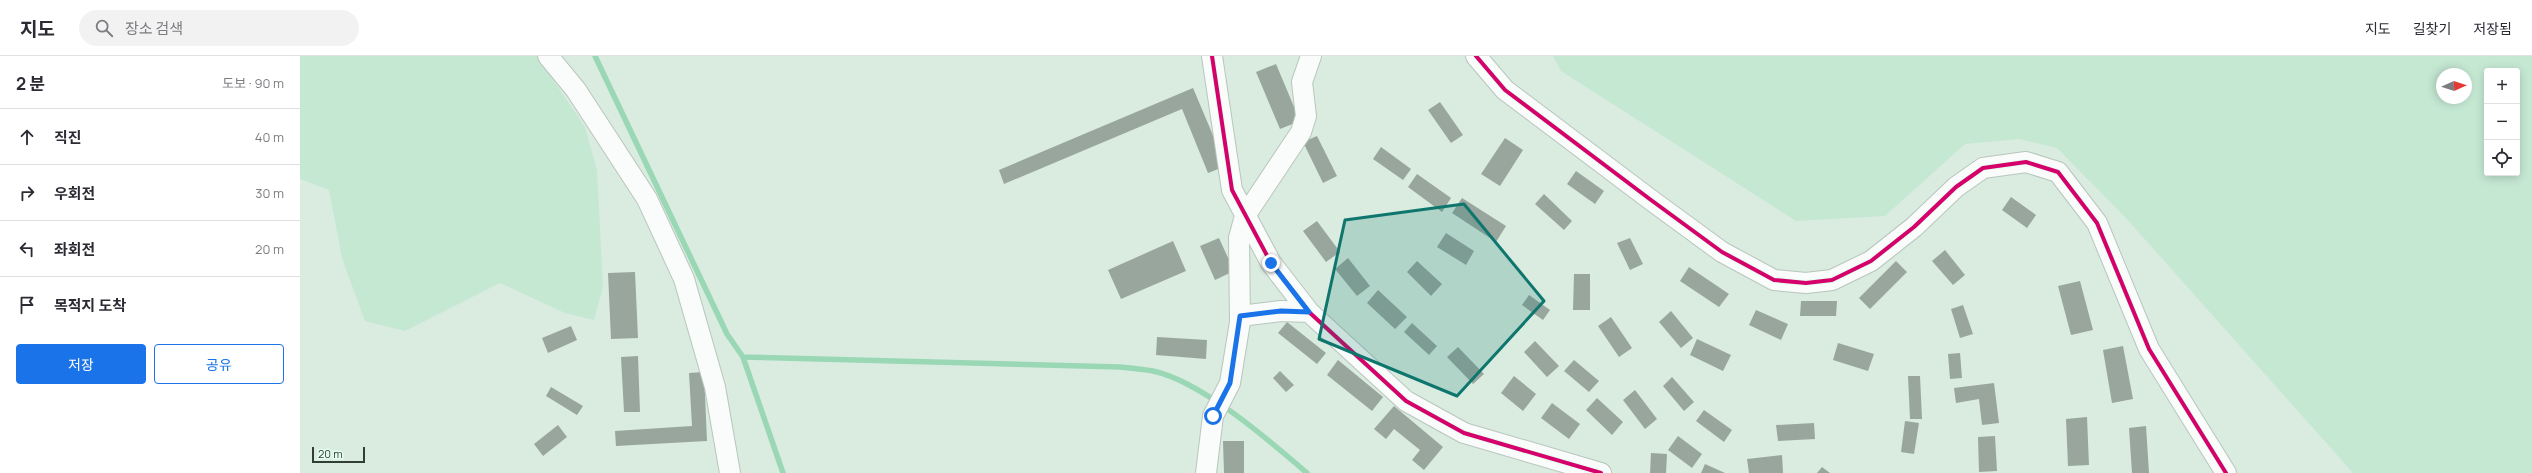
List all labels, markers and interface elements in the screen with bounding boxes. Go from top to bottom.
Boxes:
search box [79,10,359,46]
text: 지도 [20,16,55,42]
icon: search [93,17,115,39]
text: 장소 검색 [125,18,183,39]
text: 지도 [2365,19,2391,38]
text: 길찾기 [2413,19,2451,38]
text: 저장됨 [2473,19,2512,38]
north arrow [2436,68,2472,104]
map controls [2484,68,2520,176]
button: + [2484,68,2520,104]
text: 2 분 [16,72,45,95]
text: 도보 · 90 m [222,74,284,92]
button: − [2484,104,2520,140]
icon: ahead [16,126,38,148]
text: 직진 [54,127,82,148]
text: 40 m [255,128,284,146]
button: locate [2484,140,2520,176]
icon: right [16,182,38,204]
text: 우회전 [54,183,95,204]
text: 30 m [255,184,284,202]
icon: left [16,238,38,260]
text: 좌회전 [54,239,95,260]
text: 20 m [255,240,284,258]
route end [1262,254,1280,272]
icon: arrive [16,294,38,316]
text: 목적지 도착 [54,295,126,316]
button: 저장 [16,344,146,384]
button: 공유 [154,344,284,384]
route start [1204,407,1222,425]
scale bar [312,445,365,464]
text: 20 m [318,446,343,461]

